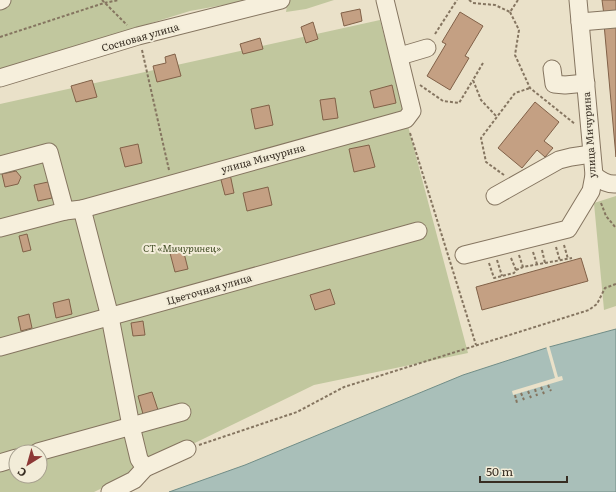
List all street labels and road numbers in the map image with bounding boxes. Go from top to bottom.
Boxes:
street label: Сосновая улица [99,18,181,55]
street label: улица Мичурина [578,91,599,179]
street label: улица Мичурина [219,139,307,176]
street label: Цветочная улица [164,269,254,308]

